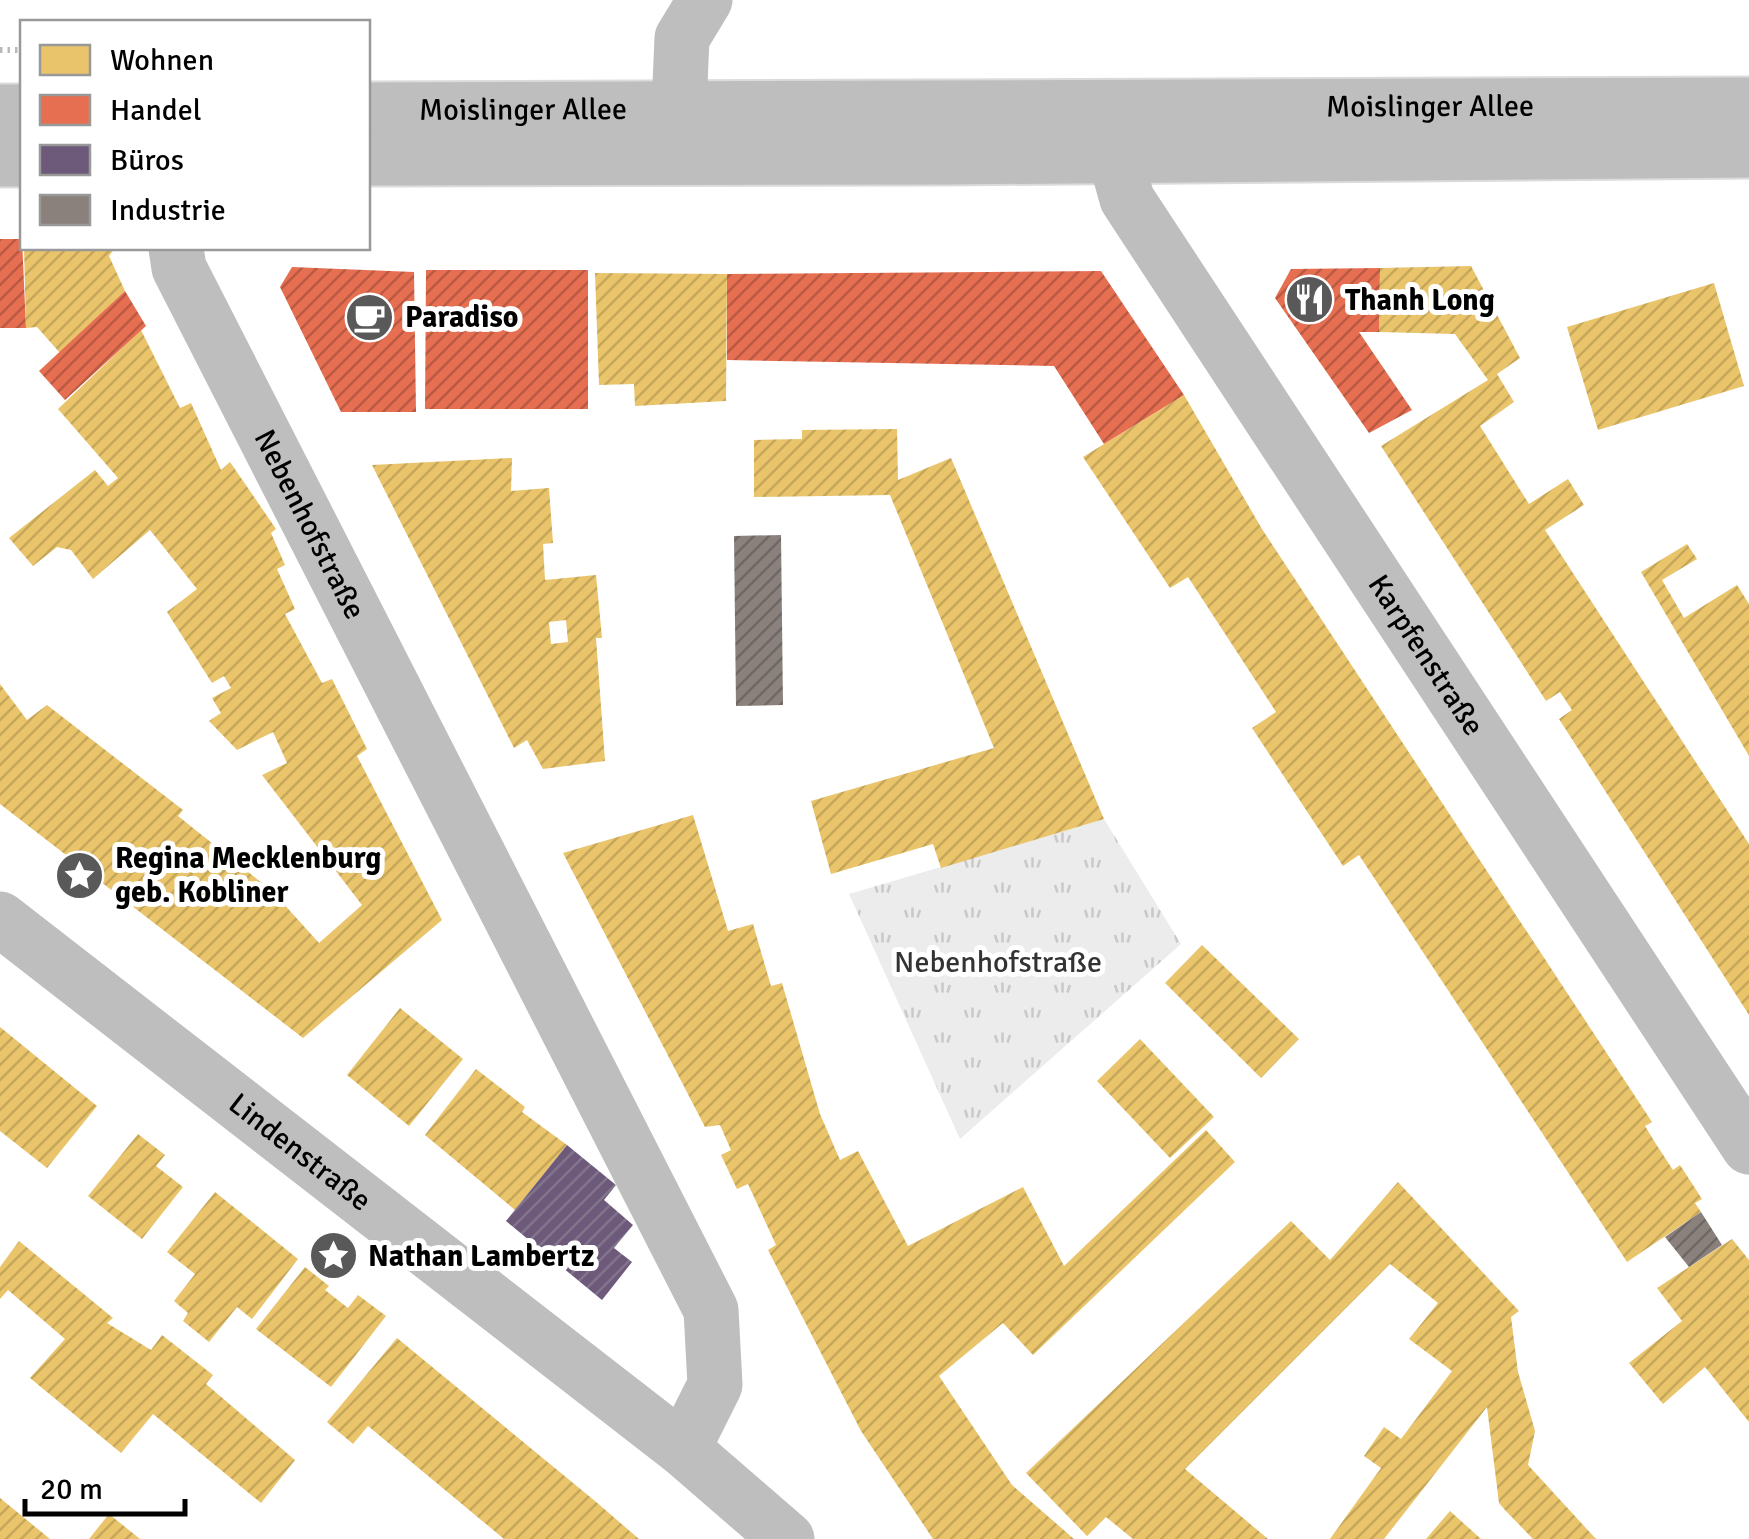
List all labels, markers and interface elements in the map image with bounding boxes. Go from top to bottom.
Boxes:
legend [20,20,370,250]
text: Wohnen [110,42,214,79]
street label: Moislinger Allee [1326,87,1534,125]
street label: Moislinger Allee [419,91,627,128]
text: Handel [110,92,202,129]
text: Büros [110,142,184,179]
text: Industrie [110,192,226,229]
restaurant icon: Thanh Long [1284,274,1336,326]
place label: Thanh Long [1345,282,1495,319]
cafe icon: Paradiso [344,291,396,343]
place label: Paradiso [405,299,518,336]
street label: Nebenhofstraße [246,423,374,625]
street label: Karpfenstraße [1360,568,1492,742]
place label: Regina Mecklenburg geb. Kobliner [115,840,381,911]
place icon: Regina Mecklenburg geb. Kobliner [54,849,106,901]
park label: Nebenhofstraße [894,944,1102,981]
street label: Lindenstraße [222,1085,379,1219]
place icon: Nathan Lambertz [307,1230,359,1282]
place label: Nathan Lambertz [368,1238,594,1275]
scale bar [25,1454,185,1516]
text: 20 m [40,1471,103,1508]

